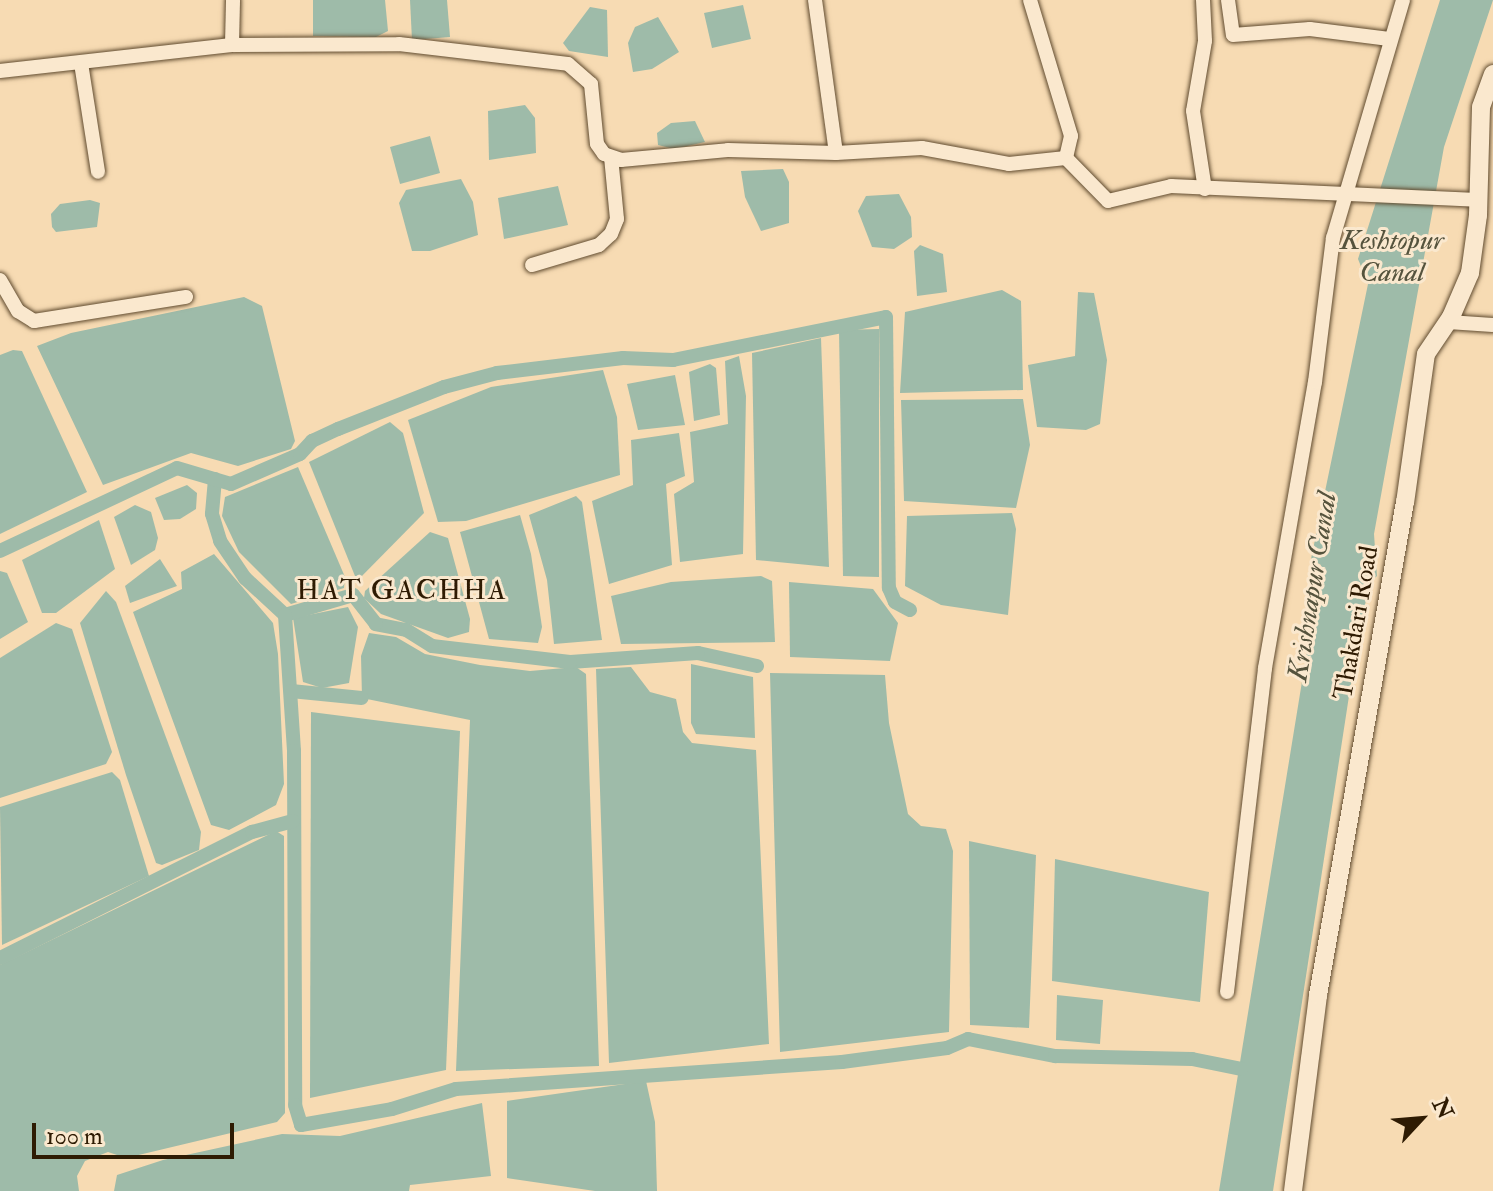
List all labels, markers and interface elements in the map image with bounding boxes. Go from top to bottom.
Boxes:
water label: Keshtopur Canal [1340,224,1444,290]
water label: Krishnapur Canal [1281,490,1345,684]
street label: Thakdari Road [1328,544,1386,702]
district label: HAT GACHHA [296,574,508,608]
north arrow [1381,1079,1461,1159]
text: N [1426,1093,1459,1123]
scale bar [36,1107,238,1157]
text: 100 m [46,1121,103,1152]

